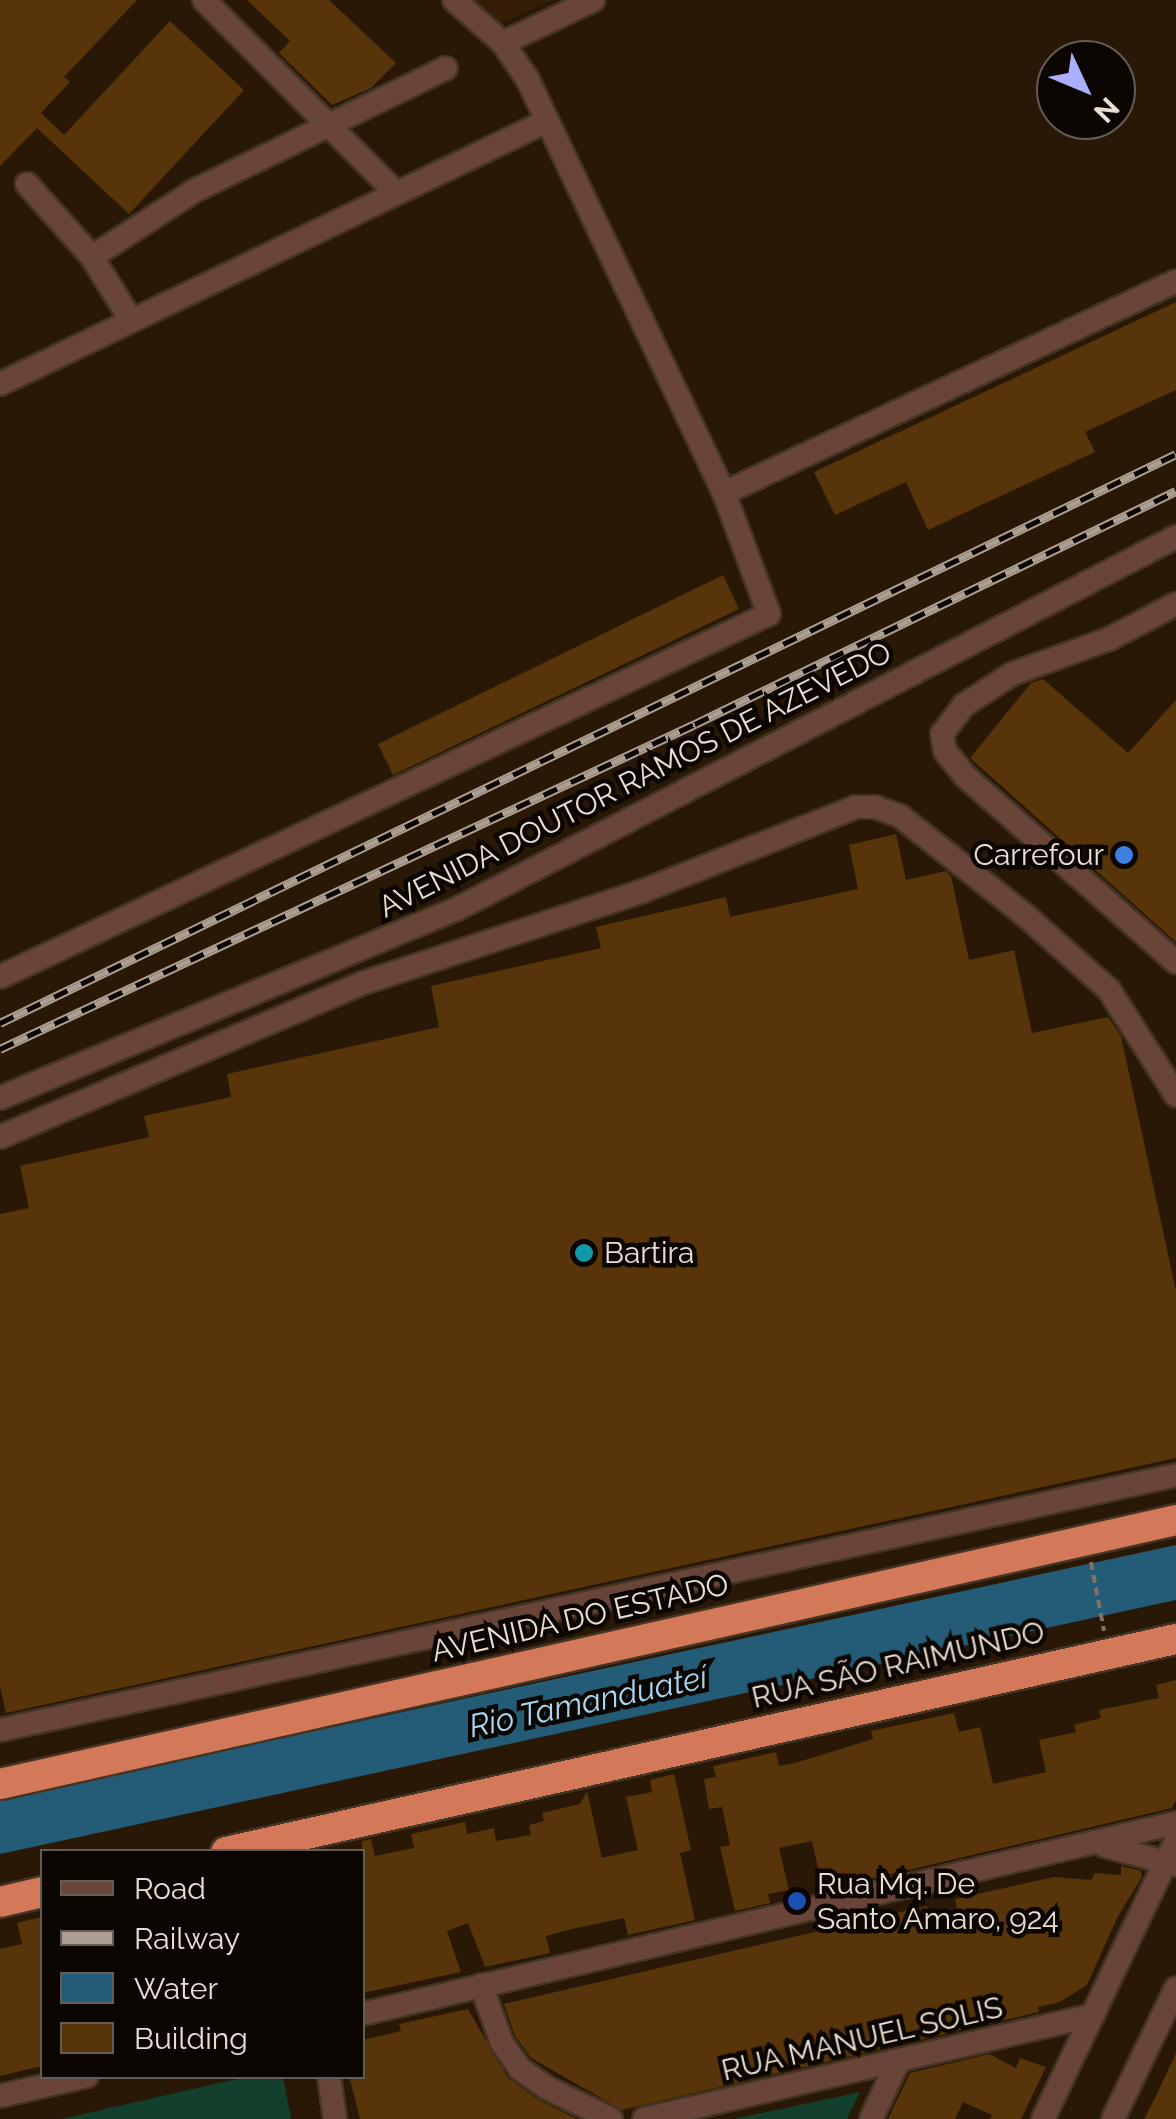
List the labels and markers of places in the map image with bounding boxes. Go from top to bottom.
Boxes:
place label: Carrefour [973,837,1104,873]
marker: Carrefour [1113,844,1135,866]
place label: Bartira [604,1235,694,1271]
marker: Bartira [573,1242,595,1264]
place label: Rua Mq. De Santo Amaro, 924 [817,1866,1060,1936]
marker: Rua Mq. De Santo Amaro, 924 [786,1890,808,1912]

